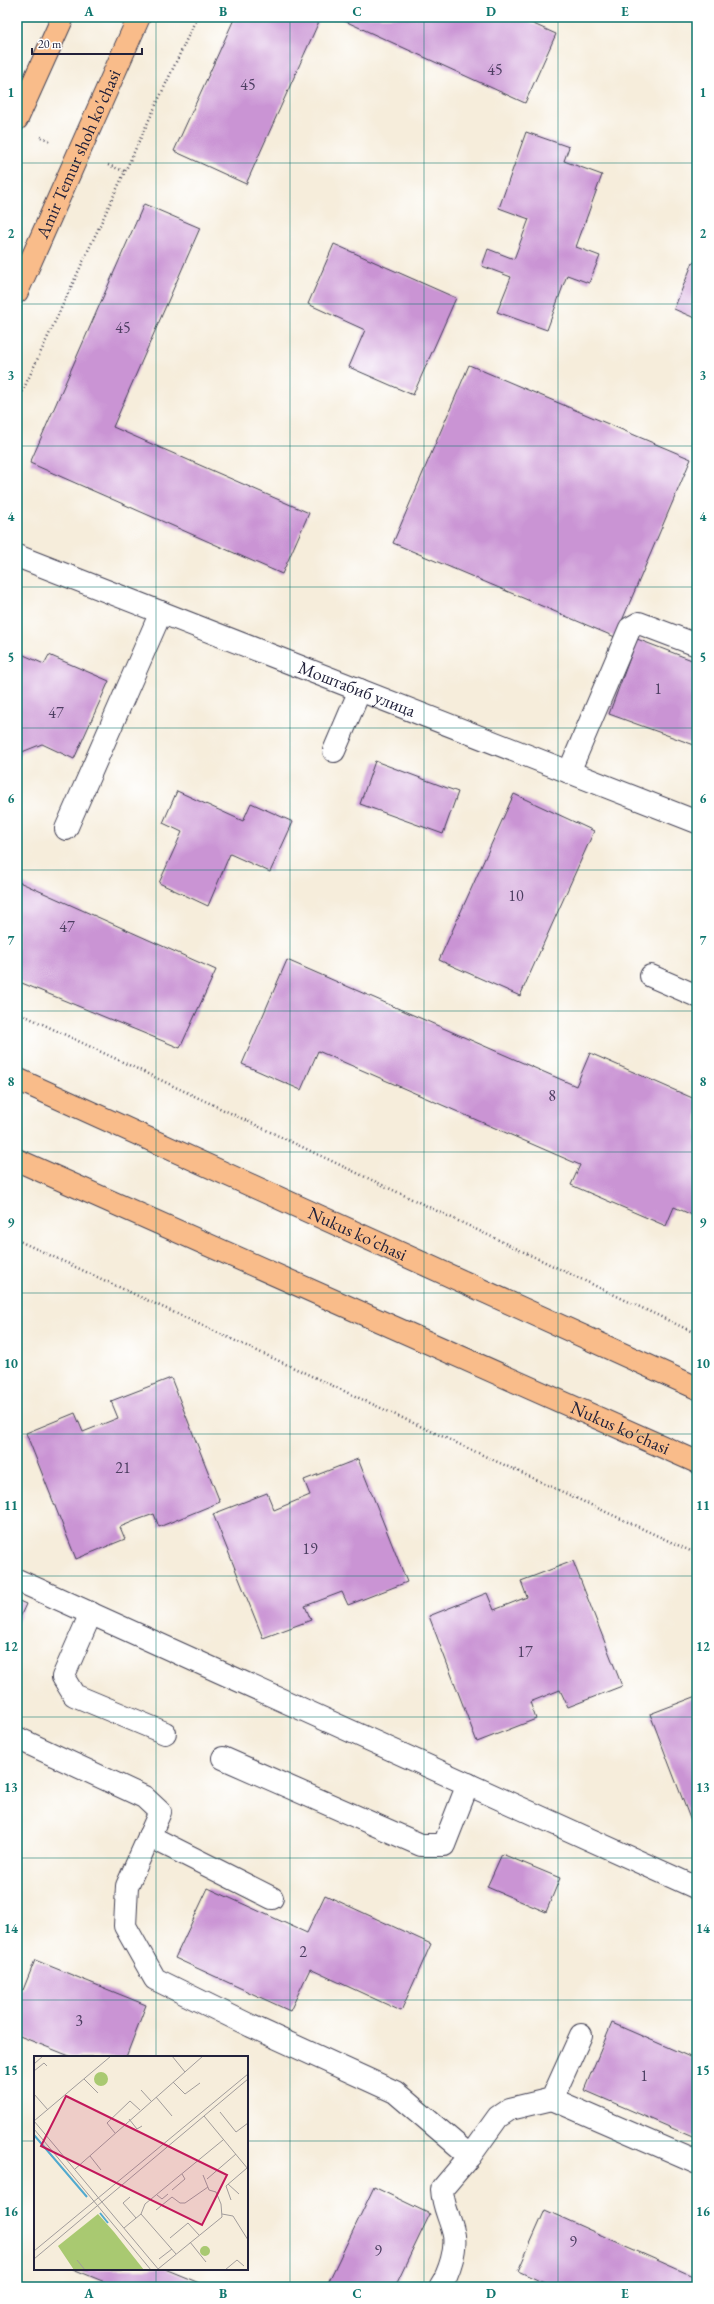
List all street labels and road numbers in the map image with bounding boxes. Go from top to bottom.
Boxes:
street label: Amir Temur shoh ko'chasi [30,65,126,243]
street label: Моштабиб улица [295,655,420,722]
street label: Nukus ko'chasi [305,1201,411,1266]
street label: Nukus ko'chasi [567,1395,674,1460]

